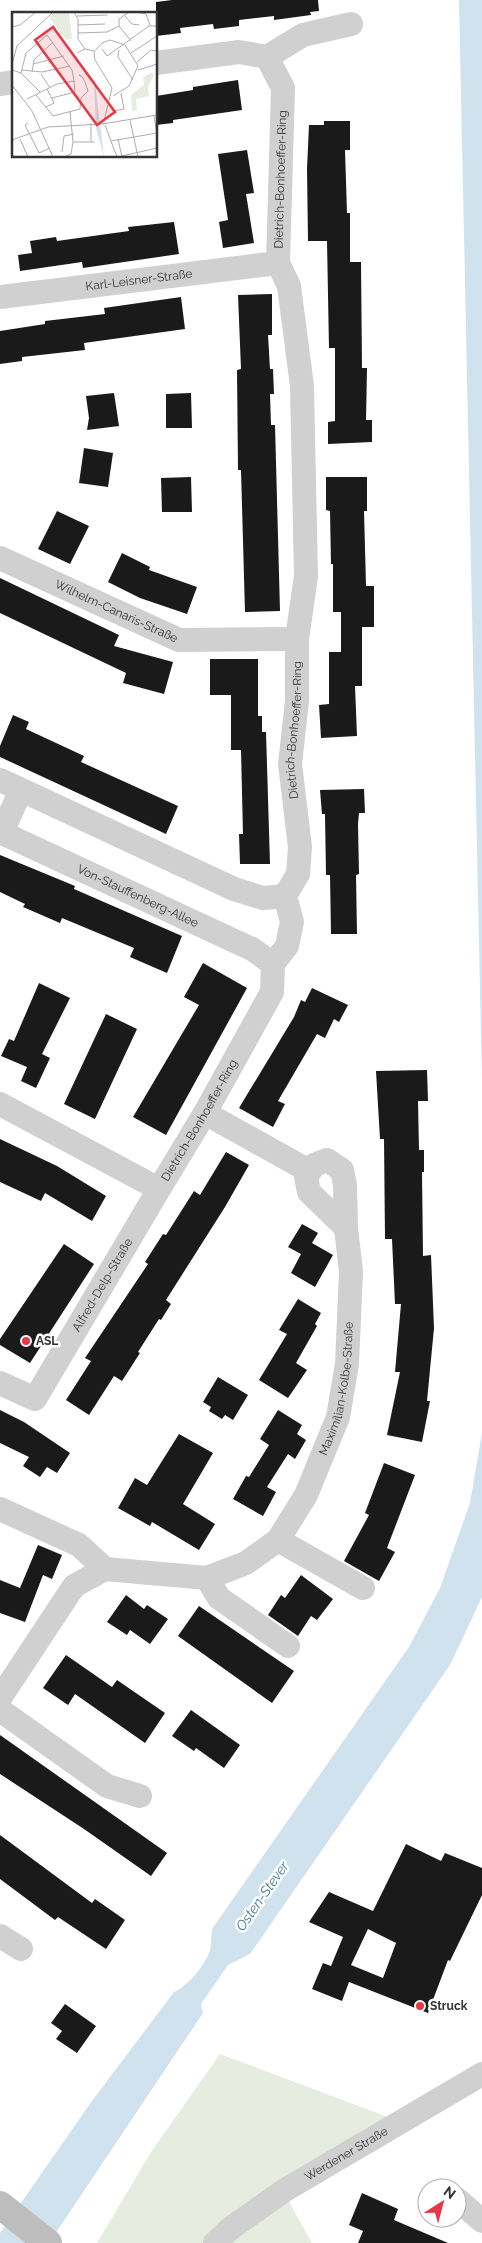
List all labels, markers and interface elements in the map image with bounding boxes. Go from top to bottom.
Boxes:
inset map [12,12,158,158]
street label: Dietrich-Bonhoeffer-Ring [271,110,289,249]
street label: Karl-Leisner-Straße [85,267,193,293]
street label: Wilhelm-Canaris-Straße [53,577,180,645]
street label: Dietrich-Bonhoeffer-Ring [283,661,304,800]
street label: Von-Stauffenberg-Allee [75,862,201,930]
street label: Dietrich-Bonhoeffer-Ring [158,1057,240,1184]
street label: Alfred-Delp-Straße [69,1236,135,1334]
street label: Maximilian-Kolbe-Straße [316,1322,356,1457]
place label: ASL [36,1334,58,1348]
marker: ASL [20,1335,32,1347]
water label: Osten-Stever [232,1857,292,1934]
place label: Struck [430,1999,468,2013]
marker: Struck [414,2000,426,2012]
street label: Werdener Straße [302,2124,390,2184]
north arrow [417,2178,467,2228]
text: N [441,2183,459,2202]

